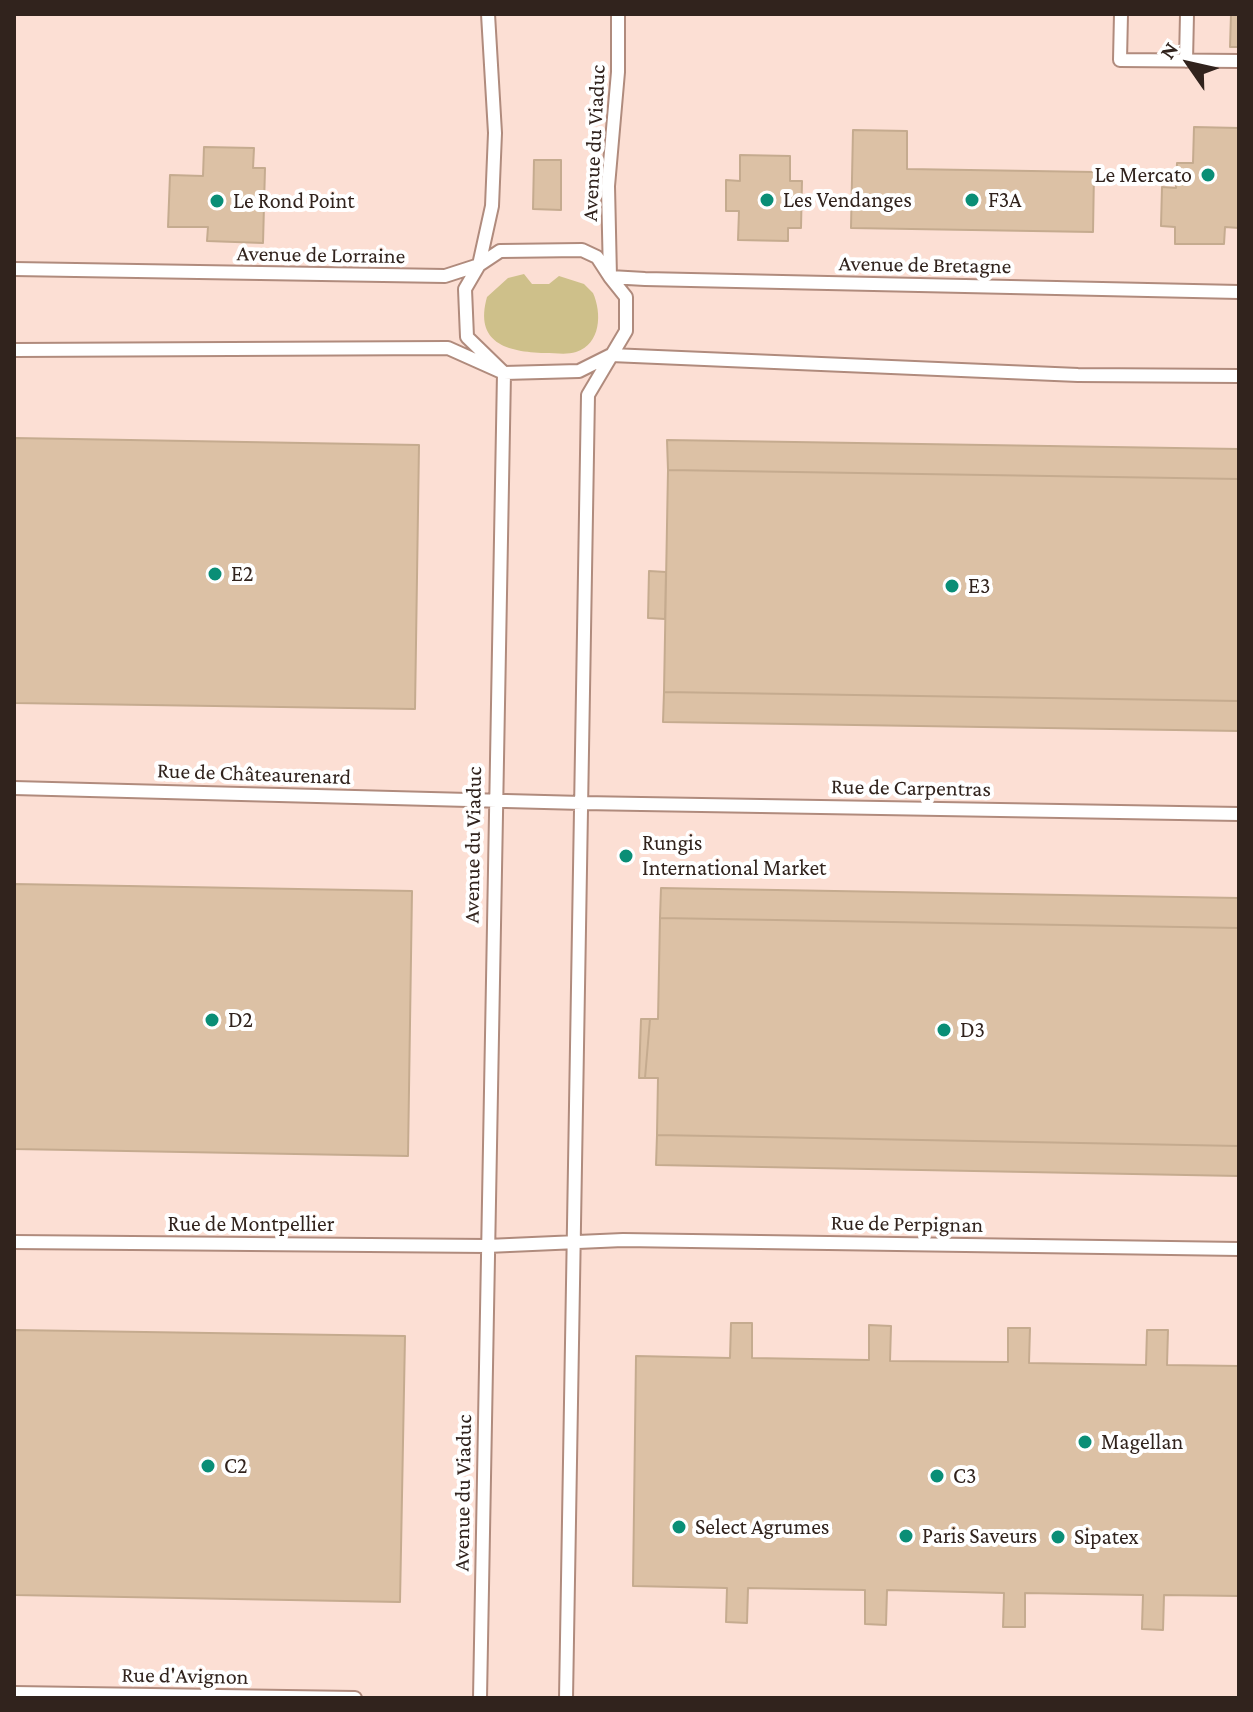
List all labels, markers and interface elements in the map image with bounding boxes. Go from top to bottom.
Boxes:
north arrow [1149,24,1229,104]
text: N [1154,37,1183,64]
street label: Avenue du Viaduc [577,64,611,222]
place label: Le Mercato [1095,162,1192,188]
marker: Le Mercato [1199,166,1217,184]
place label: Les Vendanges [783,187,912,213]
place label: F3A [988,187,1021,213]
place label: Le Rond Point [233,188,355,214]
marker: Les Vendanges [758,191,776,209]
marker: F3A [963,191,981,209]
marker: Le Rond Point [208,192,226,210]
street label: Avenue de Lorraine [236,240,406,270]
street label: Avenue de Bretagne [838,250,1012,280]
place label: E2 [231,561,253,587]
marker: E2 [206,565,224,583]
place label: E3 [968,573,990,599]
marker: E3 [943,577,961,595]
street label: Rue de Châteaurenard [156,757,352,791]
street label: Avenue du Viaduc [458,766,488,924]
street label: Rue de Carpentras [831,773,991,803]
place label: Rungis International Market [642,830,826,882]
marker: Rungis International Market [617,847,635,865]
place label: D2 [228,1007,253,1033]
marker: D2 [203,1011,221,1029]
place label: D3 [960,1017,985,1043]
marker: D3 [935,1021,953,1039]
street label: Rue de Perpignan [830,1209,984,1239]
street label: Rue de Montpellier [167,1211,335,1237]
street label: Avenue du Viaduc [448,1414,478,1572]
place label: Magellan [1101,1429,1183,1455]
marker: Magellan [1076,1433,1094,1451]
place label: C2 [224,1453,247,1479]
marker: C2 [199,1457,217,1475]
place label: C3 [953,1463,976,1489]
marker: C3 [928,1467,946,1485]
place label: Select Agrumes [695,1514,829,1540]
marker: Select Agrumes [670,1518,688,1536]
place label: Paris Saveurs [922,1523,1037,1549]
place label: Sipatex [1074,1524,1139,1550]
marker: Paris Saveurs [897,1527,915,1545]
marker: Sipatex [1049,1528,1067,1546]
street label: Rue d'Avignon [121,1662,249,1690]

